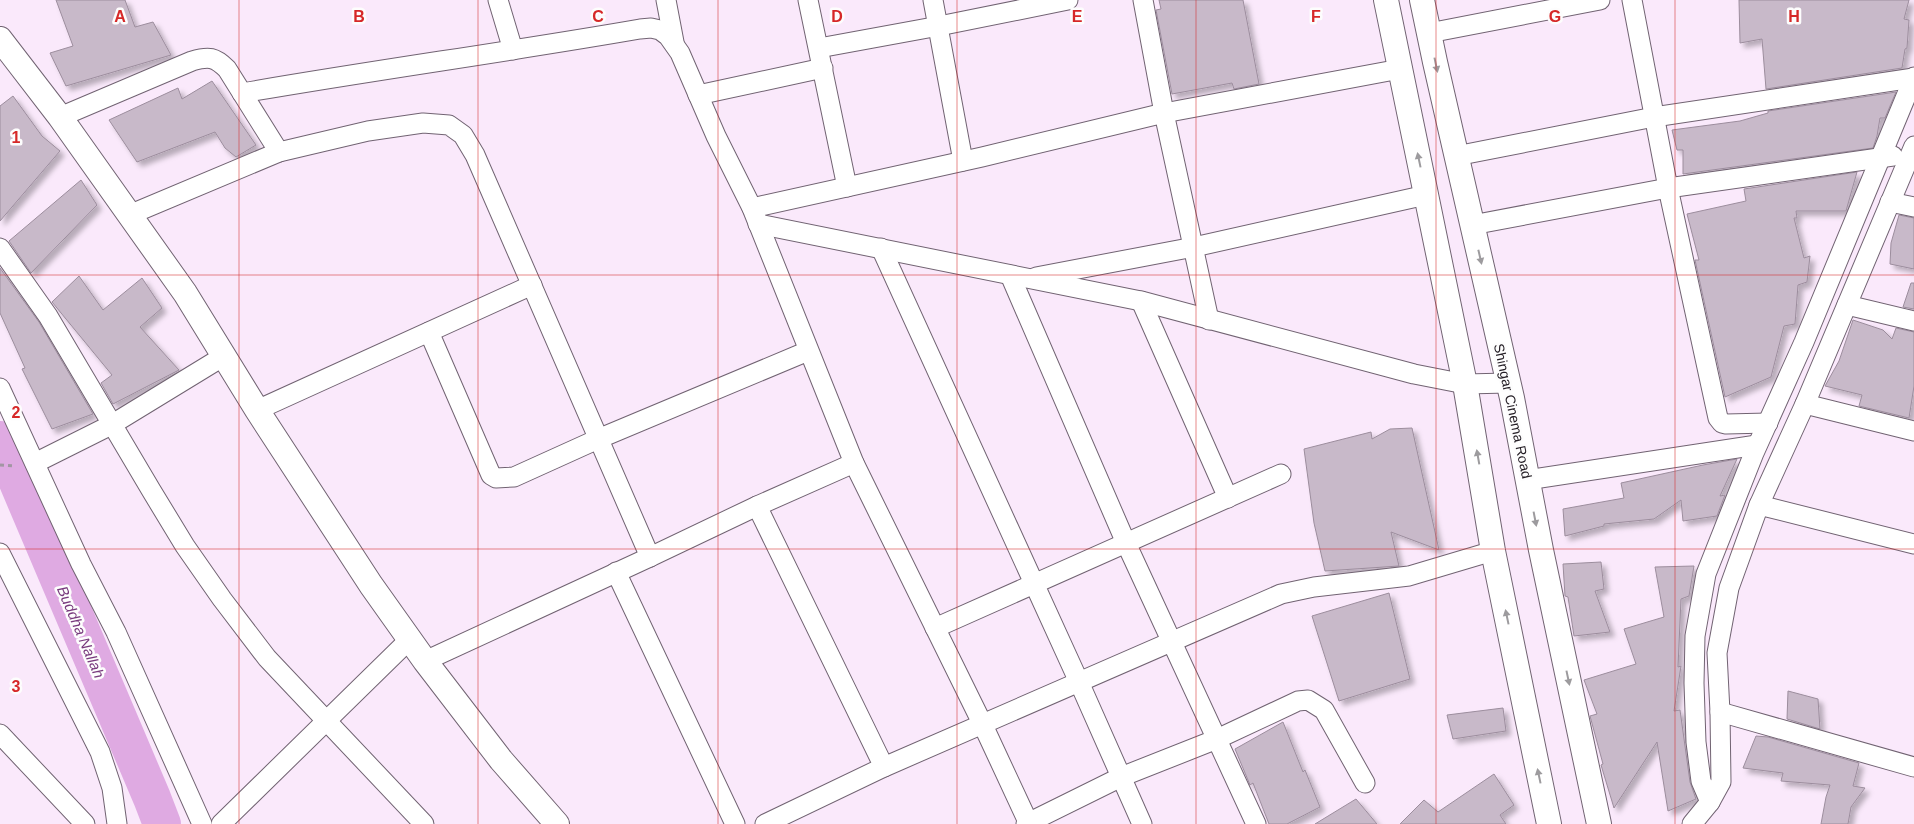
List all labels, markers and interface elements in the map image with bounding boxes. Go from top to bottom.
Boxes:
text: A [114,8,126,25]
text: B [353,8,365,25]
text: C [592,8,604,25]
text: D [831,8,843,25]
text: E [1072,8,1083,25]
text: F [1311,8,1321,25]
text: G [1549,8,1561,25]
text: H [1788,8,1800,25]
one-way arrow [1432,57,1440,72]
text: 1 [12,129,21,146]
one-way arrow [1415,153,1423,168]
one-way arrow [1476,250,1484,265]
street label: Shingar Cinema Road [1491,342,1535,480]
text: 2 [12,404,21,421]
one-way arrow [1473,449,1481,465]
one-way arrow [1531,512,1539,528]
water label: Buddha Nallah [54,583,108,681]
one-way arrow [1503,609,1511,625]
one-way arrow [1564,671,1572,686]
text: 3 [12,678,21,695]
one-way arrow [1535,768,1543,784]

